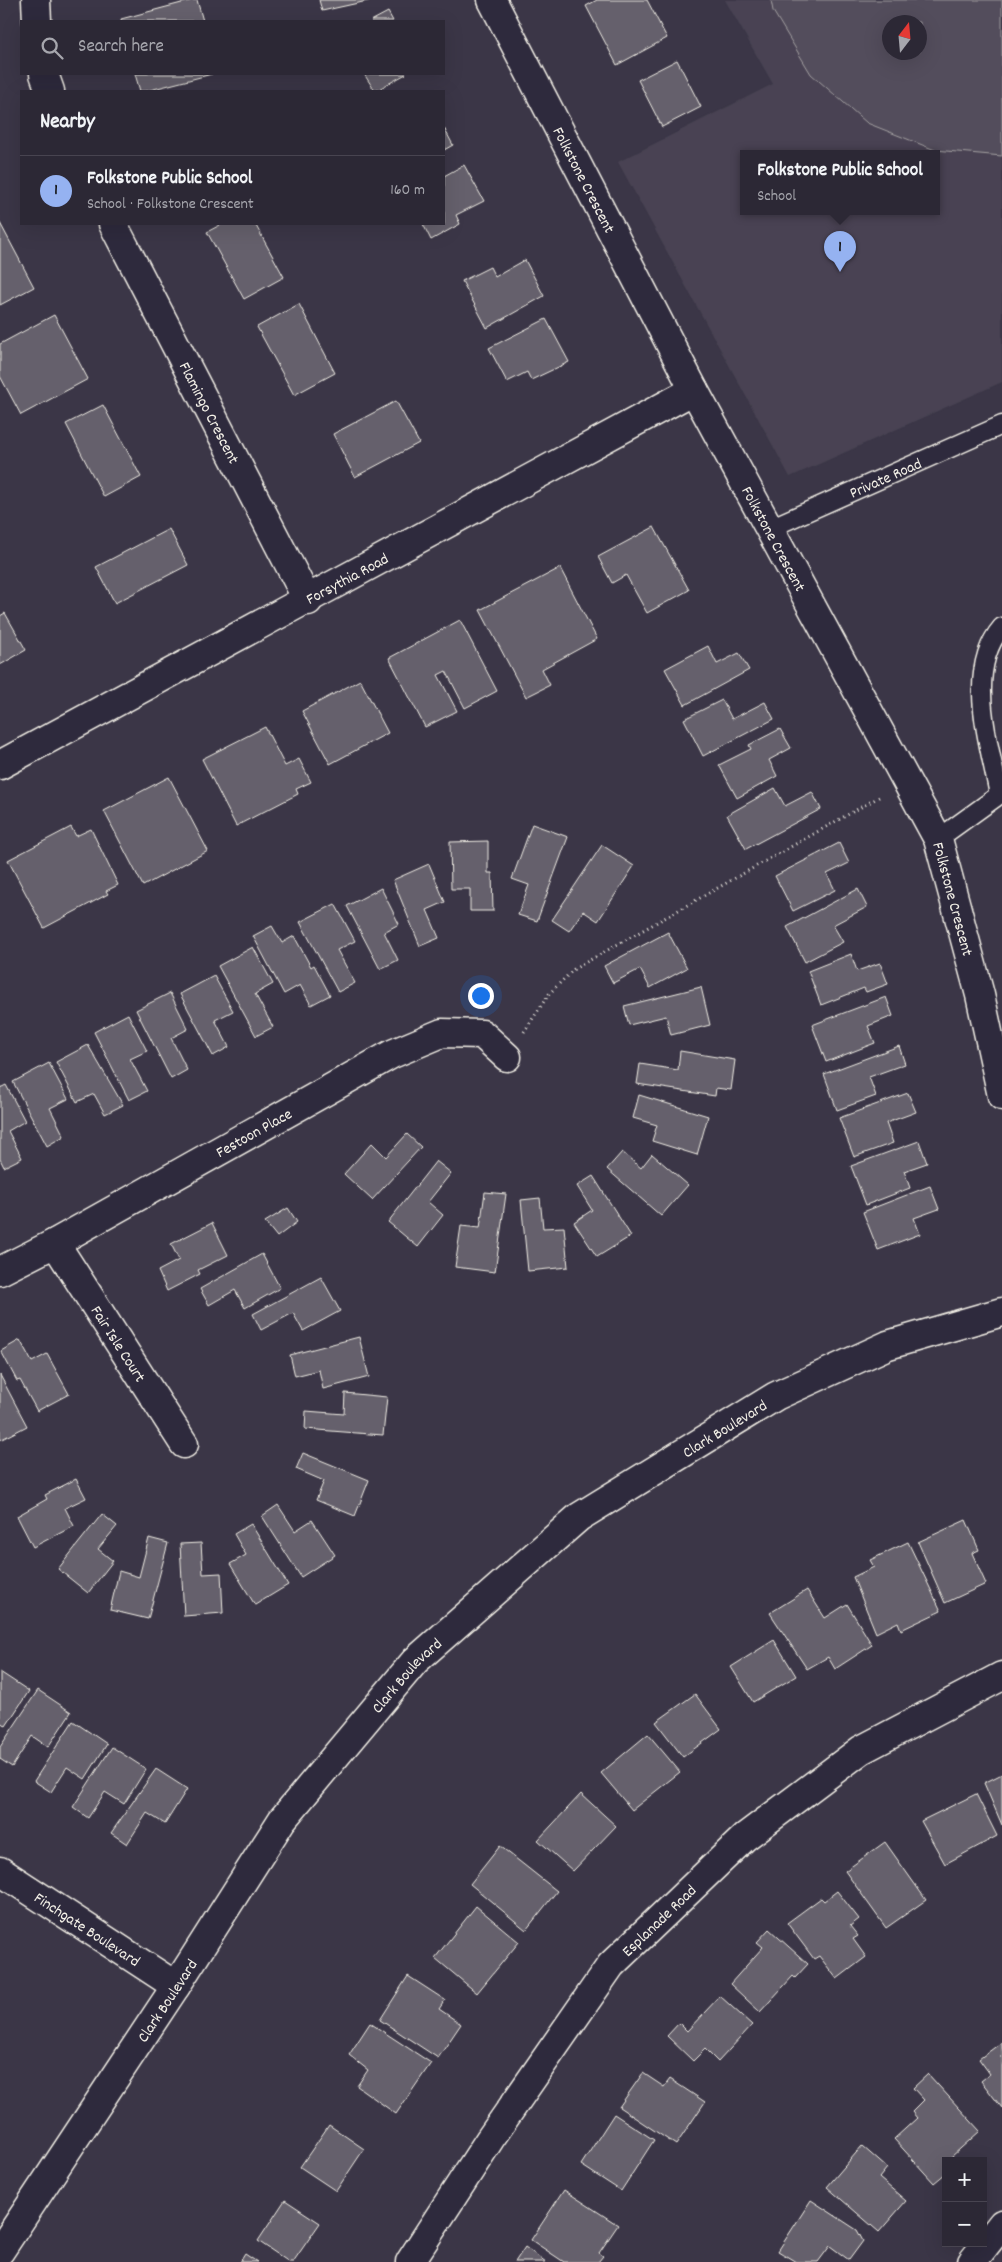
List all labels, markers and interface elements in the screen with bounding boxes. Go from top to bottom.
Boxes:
north arrow [882,15,927,60]
search box [20,20,445,75]
icon: search [38,34,66,62]
text: Search here [78,34,164,61]
text: Nearby [40,108,95,138]
street label: Folkstone Crescent [546,123,620,238]
popup [740,150,940,215]
text: Folkstone Public School [757,158,923,185]
text: Folkstone Public School [87,166,252,193]
text: 1 [54,179,58,202]
text: 160 m [390,179,425,202]
text: School [757,185,796,208]
text: School · Folkstone Crescent [87,193,254,216]
pin: 1 [824,231,856,272]
street label: Flamingo Crescent [172,358,244,469]
street label: Private Road [846,453,926,505]
street label: Folkstone Crescent [734,483,810,596]
street label: Forsythia Road [302,548,393,612]
street label: Folkstone Crescent [925,840,978,959]
your location [468,983,494,1009]
street label: Festoon Place [212,1103,297,1165]
street label: Fair Isle Court [84,1302,150,1387]
street label: Clark Boulevard [679,1395,772,1465]
street label: Clark Boulevard [367,1634,448,1719]
street label: Esplanade Road [617,1880,703,1963]
street label: Finchgate Boulevard [29,1887,144,1974]
street label: Clark Boulevard [133,1955,204,2048]
map controls [942,2157,987,2247]
button: + [942,2157,987,2202]
button: − [942,2202,987,2247]

